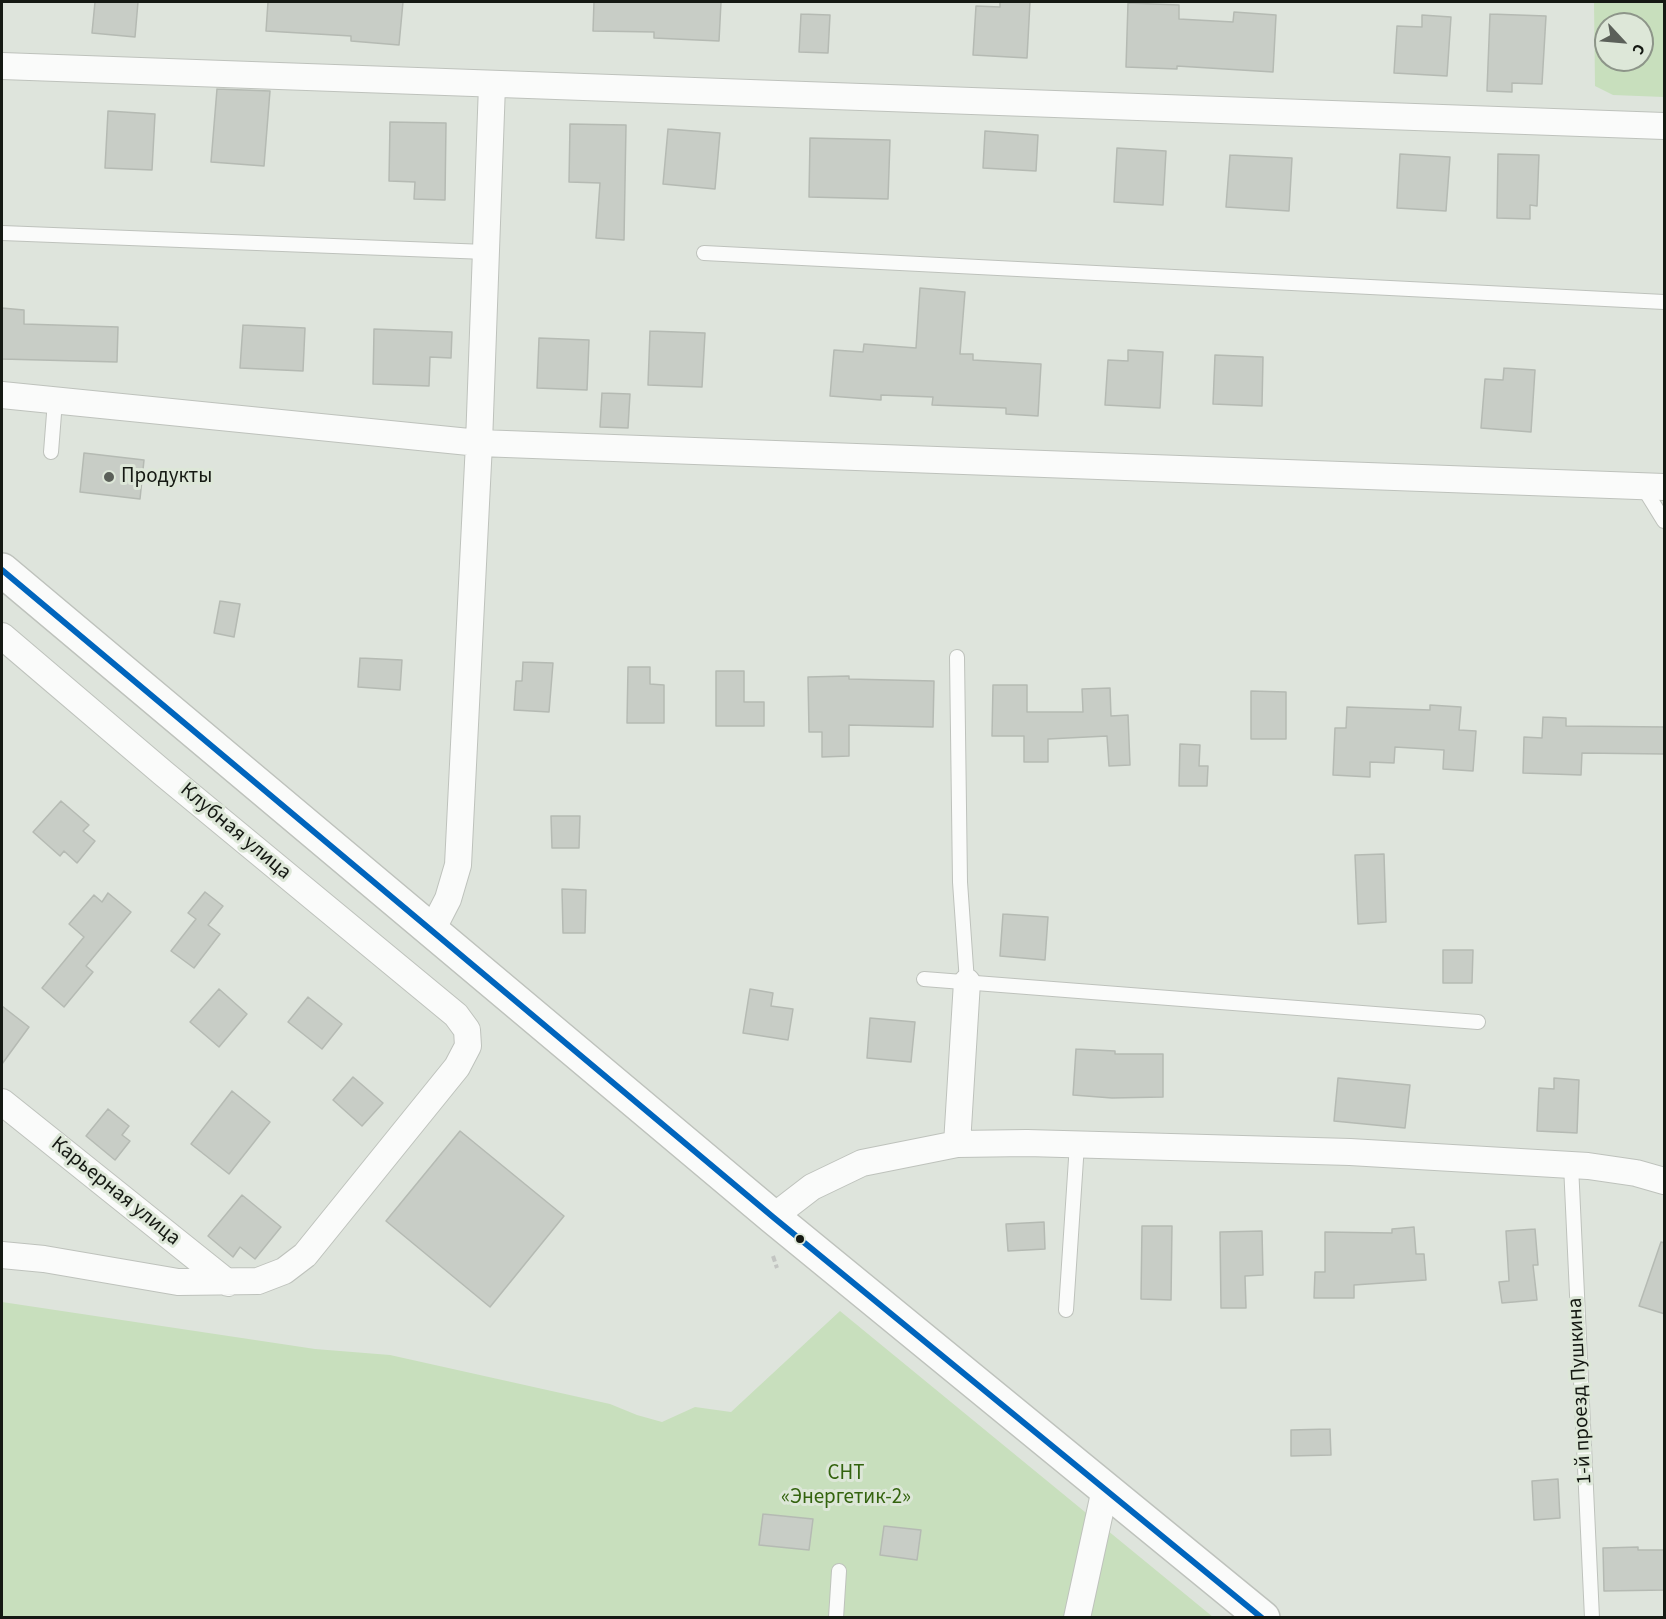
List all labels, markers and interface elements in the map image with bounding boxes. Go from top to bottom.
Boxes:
north arrow [1594,12,1654,72]
text: С [1626,40,1650,58]
place label: Продукты [121,464,212,490]
marker: Продукты [102,470,116,484]
street label: Клубная улица [174,778,296,886]
street label: Карьерная улица [45,1132,185,1252]
unlabelled marker [794,1233,806,1245]
street label: 1-й проезд Пушкина [1564,1297,1598,1485]
park label: СНТ «Энергетик-2» [781,1461,911,1511]

